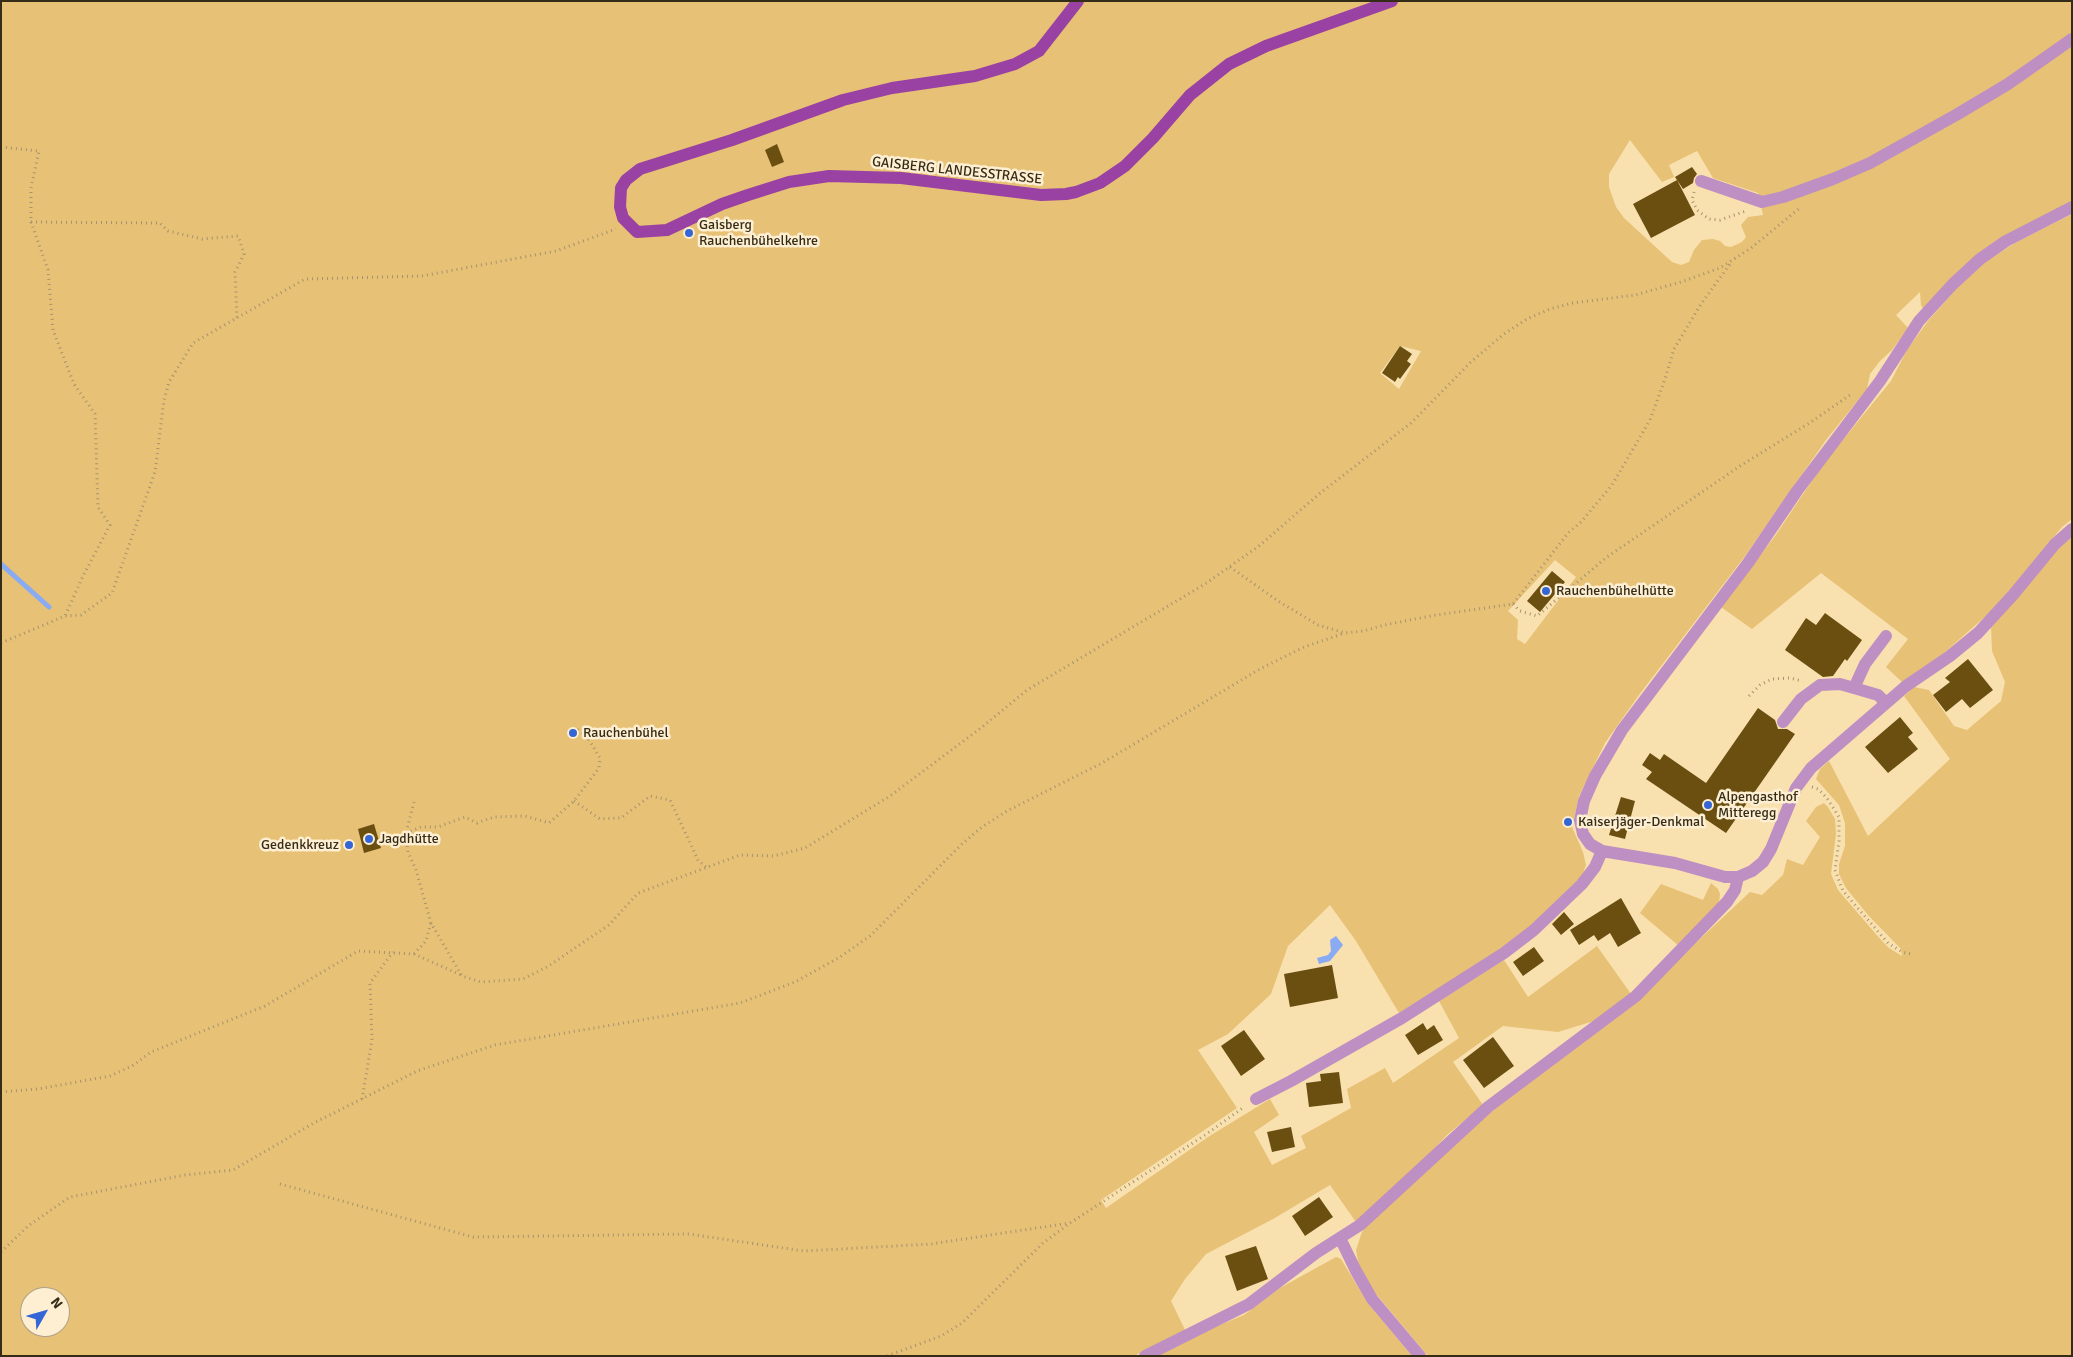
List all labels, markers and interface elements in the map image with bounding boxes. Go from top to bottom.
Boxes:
street label: GAISBERG LANDESSTRASSE [871,154,1043,188]
place label: Gaisberg Rauchenbühelkehre [699,217,818,250]
marker: Gaisberg Rauchenbühelkehre [683,227,695,239]
place label: Rauchenbühelhütte [1556,583,1674,599]
marker: Rauchenbühelhütte [1540,585,1552,597]
place label: Rauchenbühel [583,725,669,741]
marker: Rauchenbühel [567,727,579,739]
place label: Alpengasthof Mitteregg [1718,789,1798,822]
marker: Alpengasthof Mitteregg [1702,799,1714,811]
place label: Kaiserjäger-Denkmal [1578,814,1704,830]
marker: Kaiserjäger-Denkmal [1562,816,1574,828]
place label: Jagdhütte [379,831,439,847]
marker: Jagdhütte [363,833,375,845]
place label: Gedenkkreuz [261,837,339,853]
marker: Gedenkkreuz [343,839,355,851]
north arrow [20,1287,70,1337]
text: N [47,1294,66,1312]

